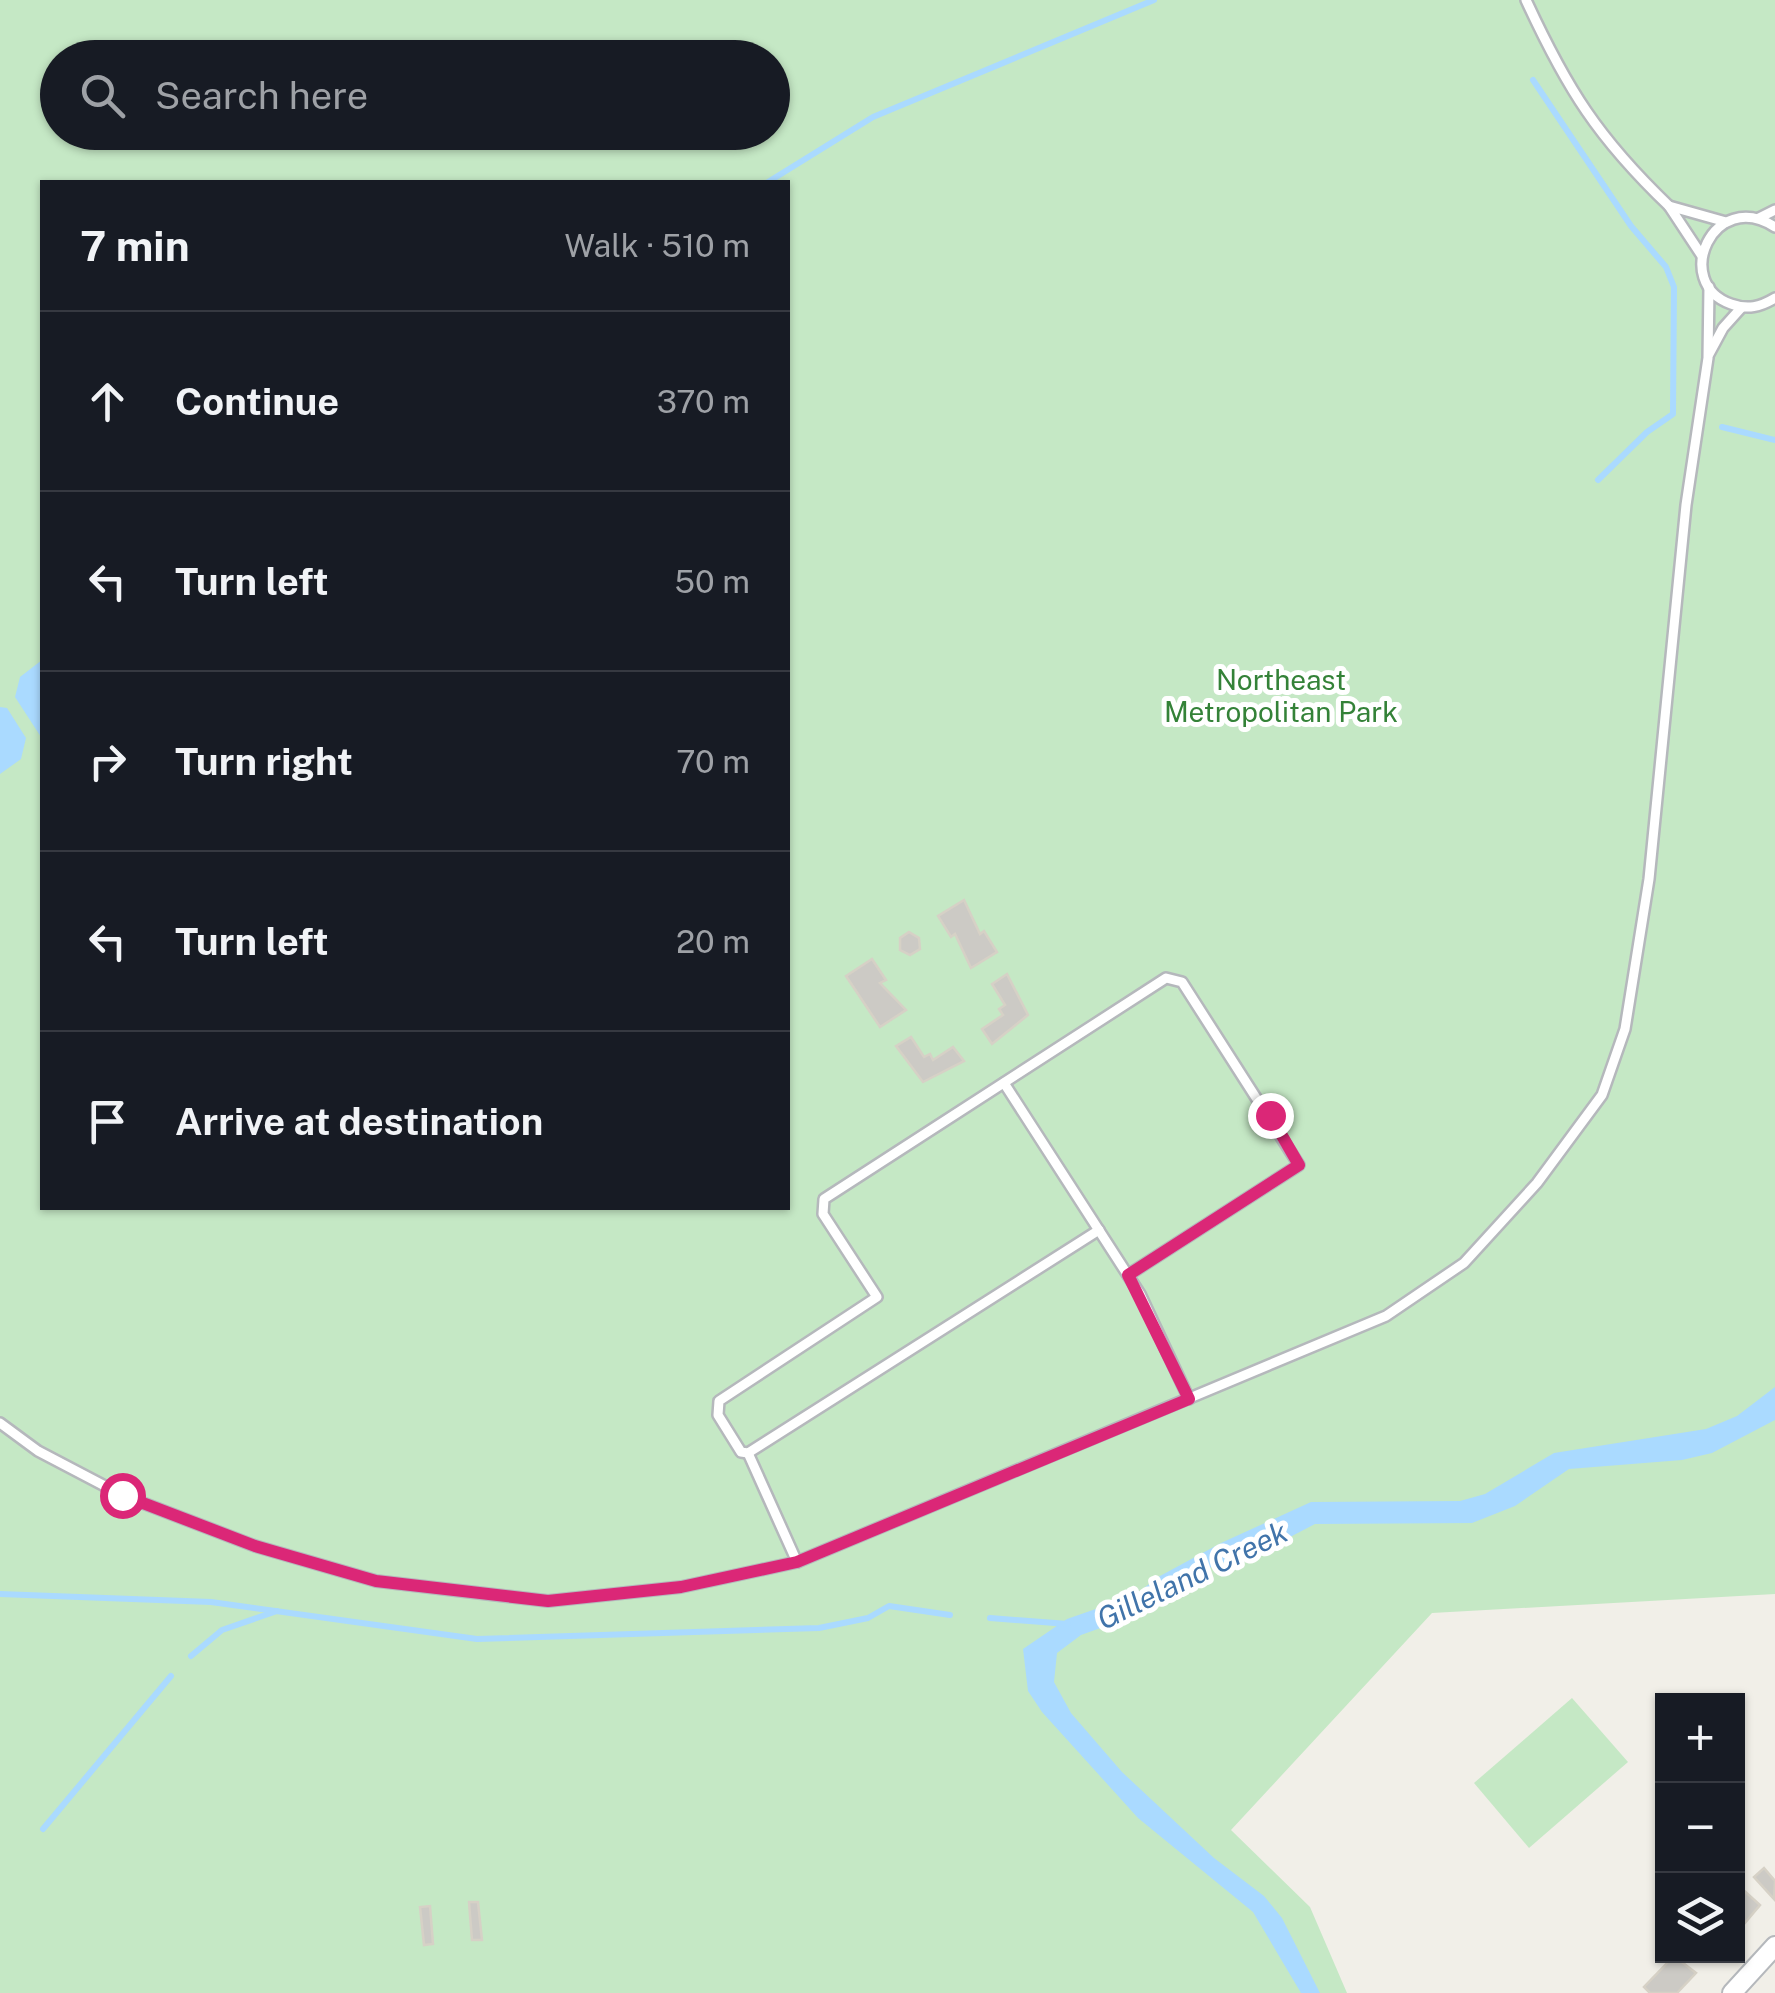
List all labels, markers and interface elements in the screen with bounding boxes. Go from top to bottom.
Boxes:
search box [40,40,790,150]
icon: search [75,68,130,123]
text: Search here [155,73,368,118]
text: 7 min [80,221,190,270]
text: Walk · 510 m [564,227,750,264]
icon: ahead [80,374,135,429]
text: Continue [175,379,339,424]
text: 370 m [657,383,750,420]
icon: left [80,554,135,609]
text: Turn left [175,559,329,604]
text: 50 m [674,563,750,600]
park label: Northeast Metropolitan Park [1164,663,1398,728]
icon: right [80,734,135,789]
text: Turn right [175,739,353,784]
text: 70 m [676,743,750,780]
icon: left [80,914,135,969]
text: Turn left [175,919,329,964]
text: 20 m [676,923,750,960]
route end [1248,1093,1294,1139]
icon: arrive [80,1094,135,1149]
text: Arrive at destination [175,1099,543,1144]
route start [100,1473,146,1519]
water label: Gilleland Creek [1091,1513,1294,1637]
map controls [1655,1693,1745,1963]
button: + [1655,1693,1745,1783]
button: − [1655,1783,1745,1873]
button: layers [1655,1873,1745,1963]

